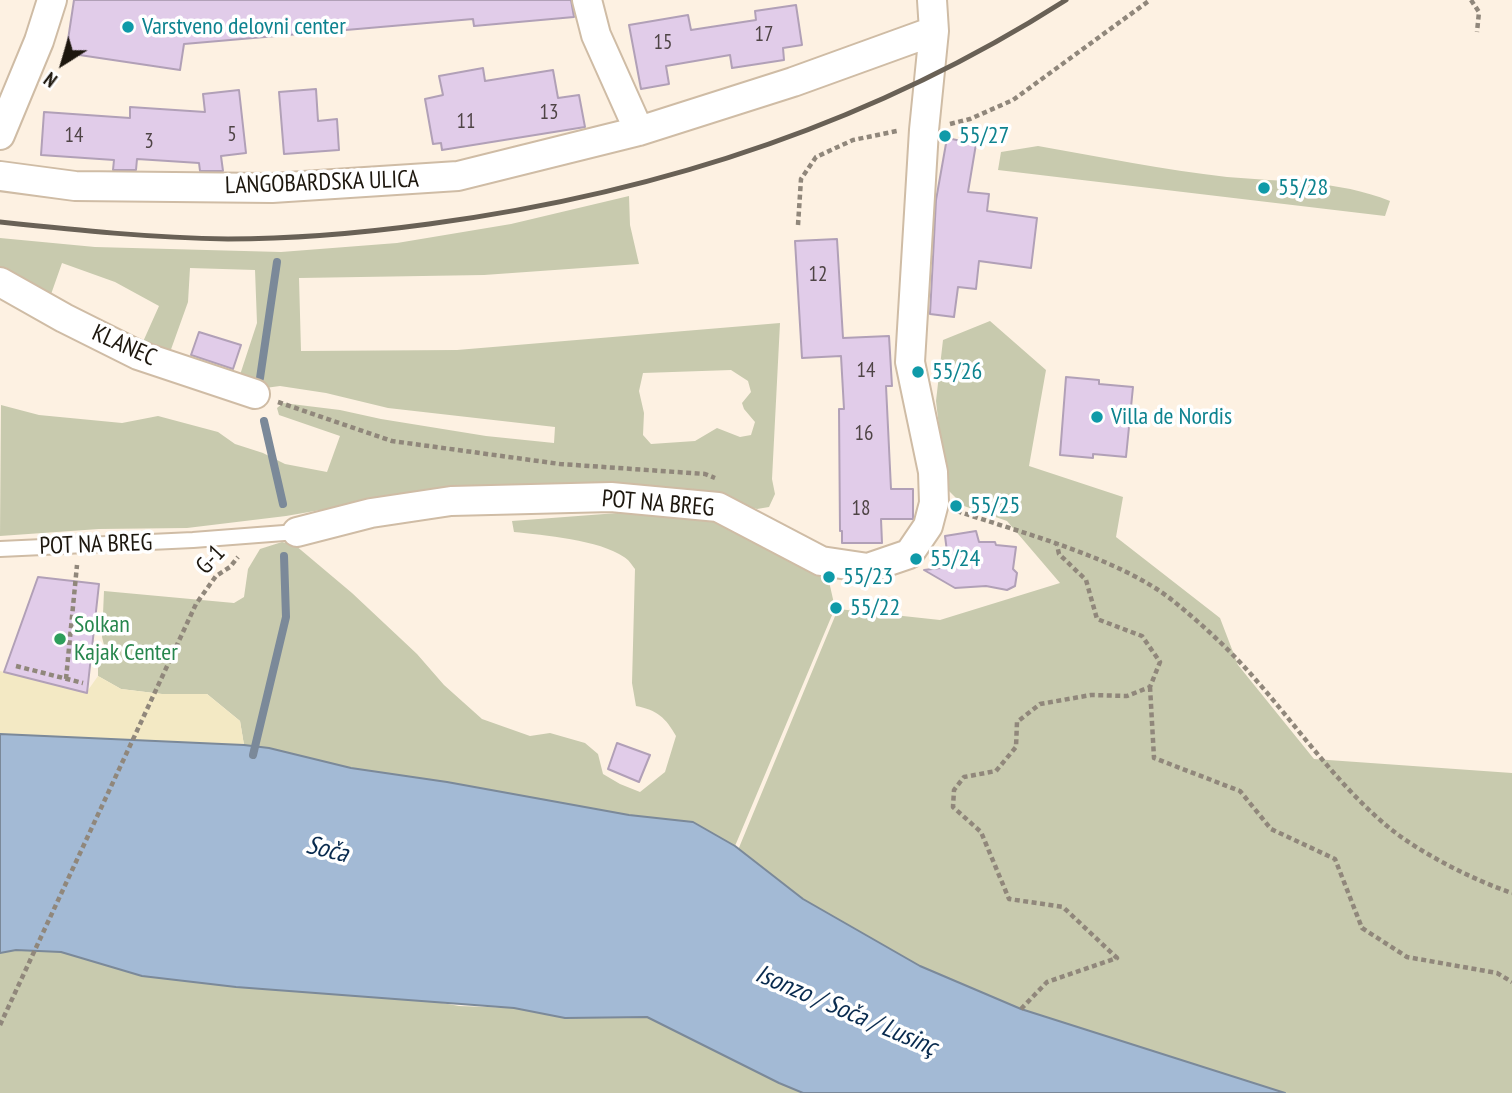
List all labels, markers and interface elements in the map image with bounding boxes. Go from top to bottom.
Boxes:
place label: Varstveno delovni center [142,13,346,41]
marker: Varstveno delovni center [120,19,136,35]
house number: 17 [755,22,773,48]
north arrow [28,28,98,98]
house number: 15 [654,30,672,56]
text: N [39,67,62,92]
house number: 13 [540,100,558,126]
house number: 11 [457,109,475,135]
house number: 5 [227,122,237,148]
place label: 55/27 [959,122,1009,150]
house number: 14 [65,123,83,149]
marker: 55/27 [937,128,953,144]
house number: 3 [144,129,154,155]
street label: LANGOBARDSKA ULICA [225,165,419,201]
place label: 55/28 [1278,174,1328,202]
marker: 55/28 [1256,180,1272,196]
house number: 12 [809,262,827,288]
street label: KLANEC [87,319,161,373]
house number: 14 [857,358,875,384]
place label: 55/26 [932,358,982,386]
marker: 55/26 [910,364,926,380]
place label: Villa de Nordis [1111,403,1232,431]
marker: Villa de Nordis [1089,409,1105,425]
house number: 16 [855,421,873,447]
street label: POT NA BREG [601,485,715,523]
place label: 55/25 [970,492,1020,520]
house number: 18 [852,496,870,522]
marker: 55/25 [948,498,964,514]
street label: POT NA BREG [39,529,153,561]
street label: G-1 [190,539,232,581]
place label: 55/24 [930,545,980,573]
marker: 55/24 [908,551,924,567]
place label: 55/23 [843,563,893,591]
marker: 55/23 [821,569,837,585]
place label: 55/22 [850,594,900,622]
marker: 55/22 [828,600,844,616]
place label: Solkan Kajak Center [74,611,178,667]
marker: Solkan Kajak Center [52,631,68,647]
water label: Soča [303,830,351,870]
water label: Isonzo / Soča / Lusinç [751,959,941,1063]

